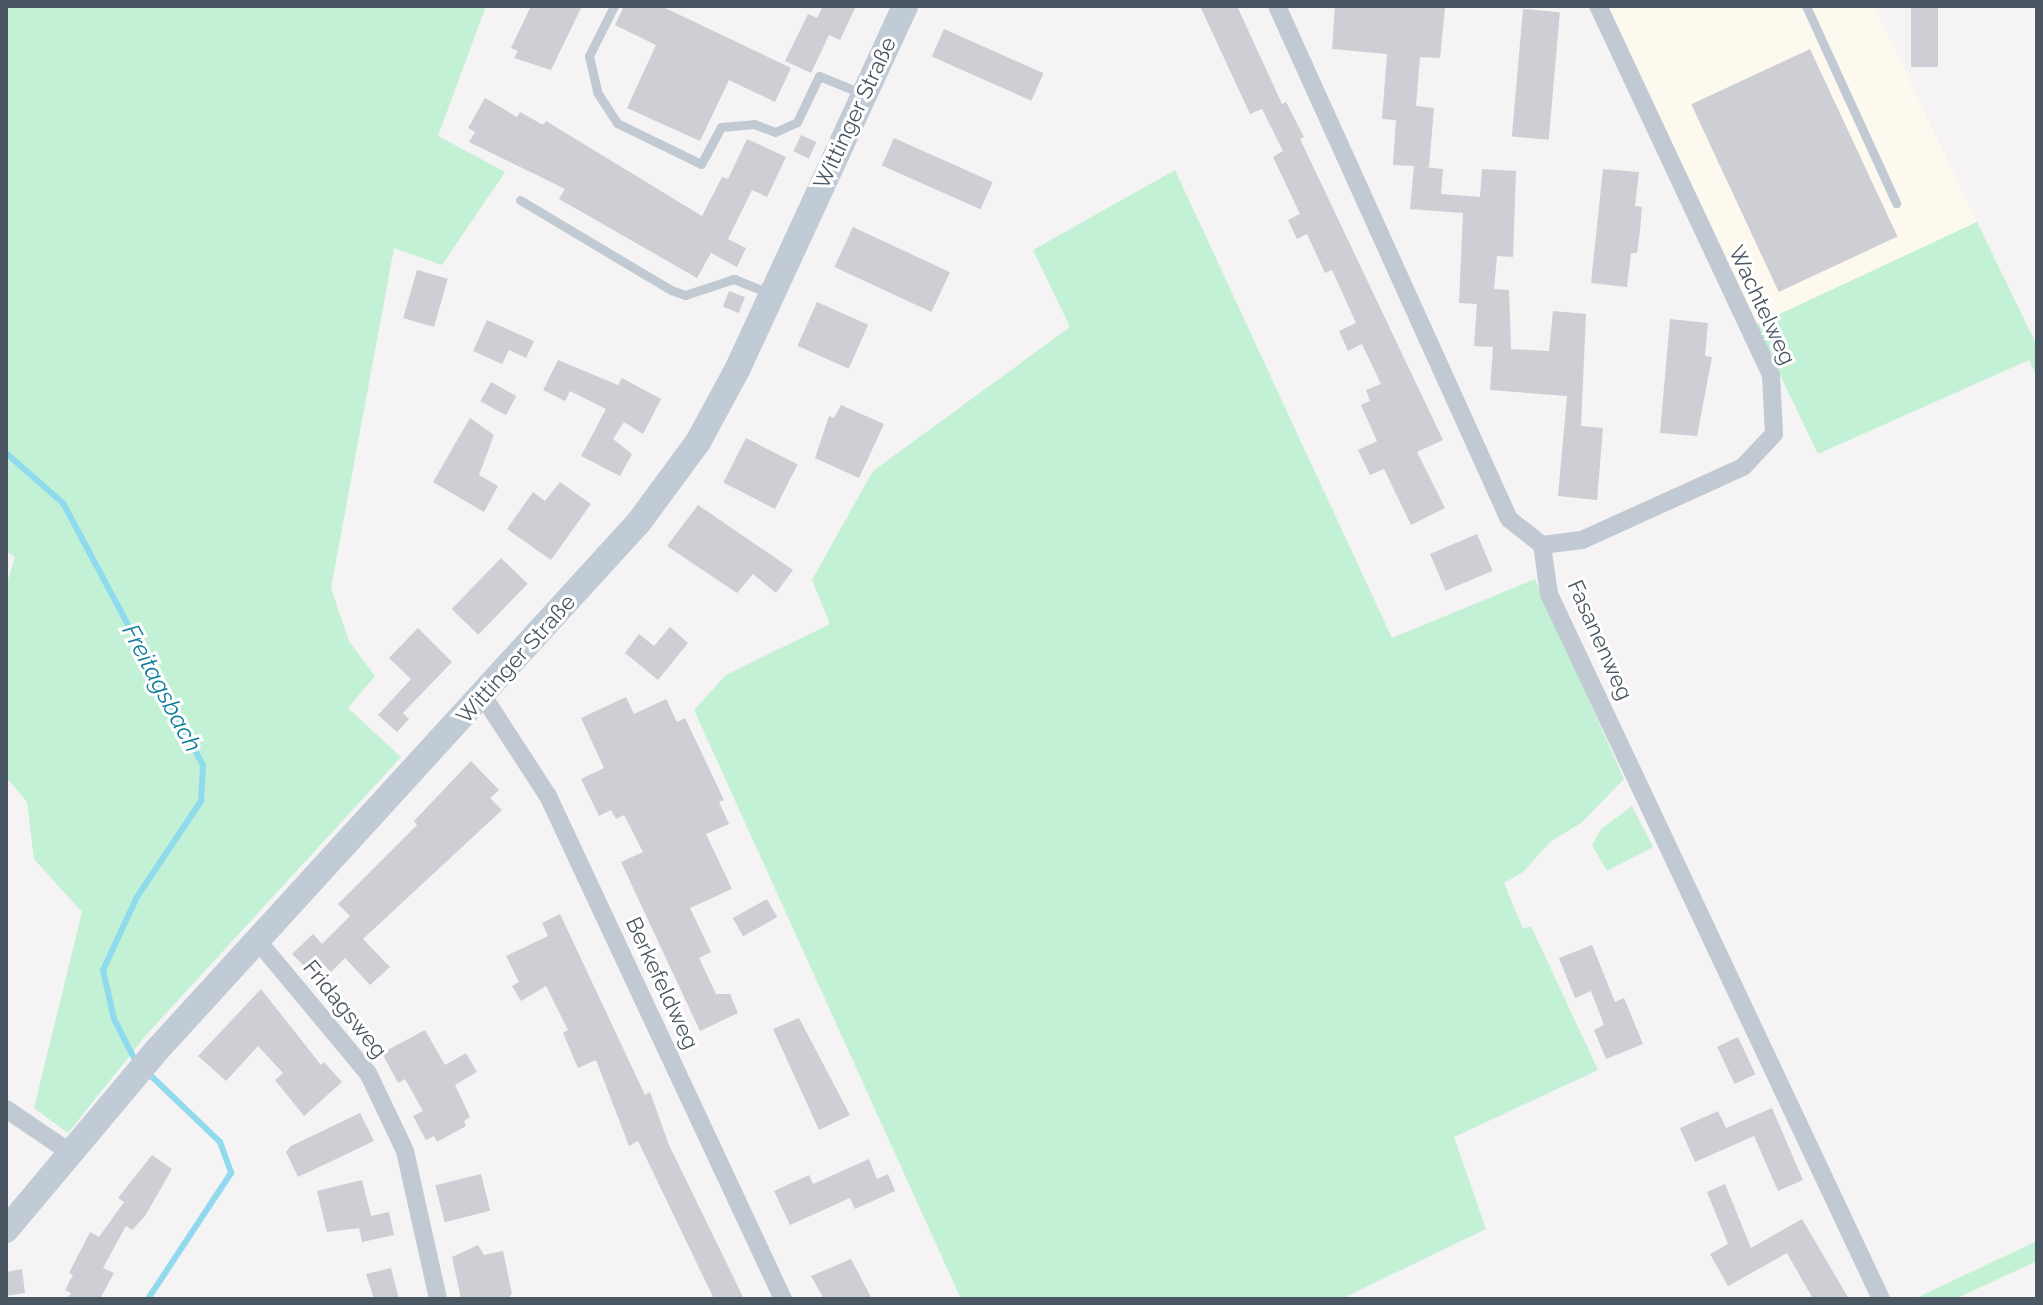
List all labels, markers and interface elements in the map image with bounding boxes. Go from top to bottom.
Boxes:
street label: Wittinger Straße [808,33,902,193]
street label: Wachtelweg [1723,241,1801,369]
street label: Fasanenweg [1562,576,1638,704]
street label: Wittinger Straße [451,589,581,729]
water label: Freitagsbach [116,619,208,757]
street label: Berkefeldweg [620,913,704,1053]
street label: Fridagsweg [298,955,392,1063]

